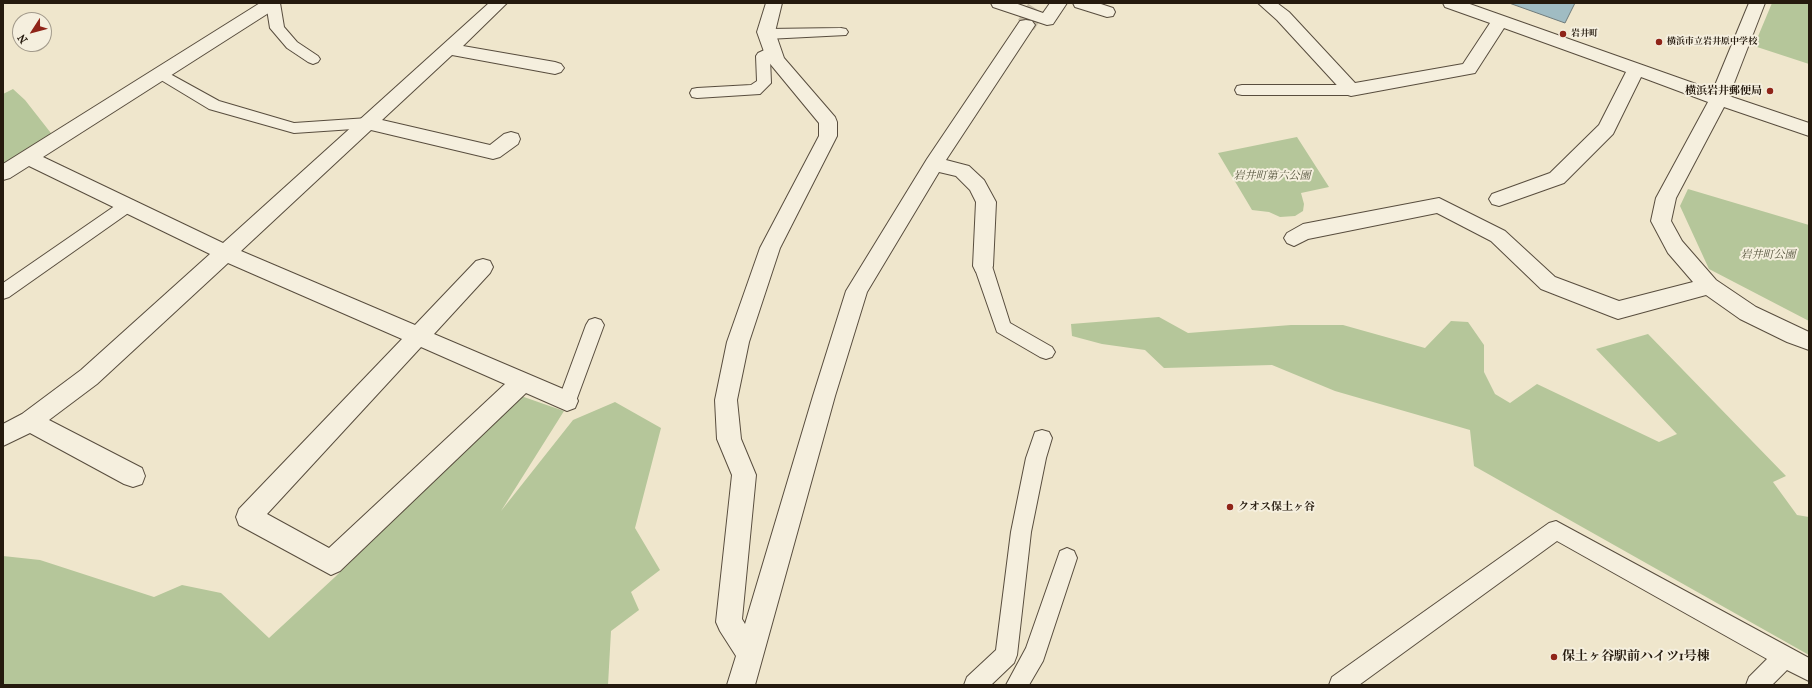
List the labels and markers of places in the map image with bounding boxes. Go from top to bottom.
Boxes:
marker: 岩井町 [1558,29,1568,39]
place label: 岩井町 [1571,29,1598,39]
marker: 横浜市立岩井原中学校 [1654,37,1664,47]
place label: 横浜市立岩井原中学校 [1667,37,1757,47]
place label: 横浜岩井郵便局 [1685,84,1762,98]
marker: 横浜岩井郵便局 [1765,86,1775,96]
place label: クオス保土ヶ谷 [1238,500,1315,514]
marker: クオス保土ヶ谷 [1225,502,1235,512]
place label: 保土ヶ谷駅前ハイツ1号棟 [1562,649,1710,665]
marker: 保土ヶ谷駅前ハイツ1号棟 [1549,652,1559,662]

